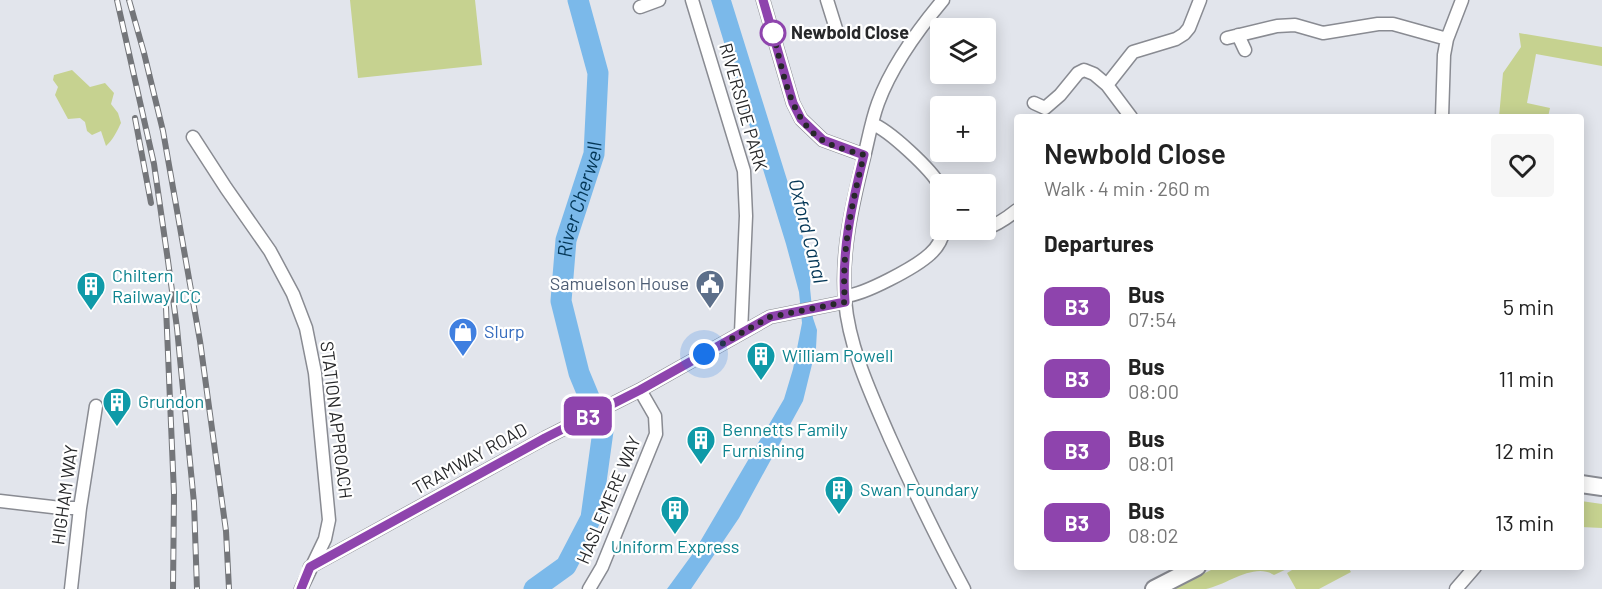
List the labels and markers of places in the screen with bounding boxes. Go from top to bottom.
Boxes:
marker: Newbold Close [760,20,786,46]
place label: Newbold Close [791,21,909,43]
place label: Chiltern Railway ICC [112,264,201,307]
public building icon: Samuelson House [694,268,726,310]
building icon: Chiltern Railway ICC [75,270,107,312]
place label: Samuelson House [550,272,689,294]
shop icon: Slurp [447,316,479,358]
place label: Slurp [484,320,525,342]
building icon: William Powell [745,340,777,382]
place label: William Powell [782,344,893,366]
building icon: Grundon [101,386,133,428]
place label: Grundon [138,390,204,412]
place label: Bennetts Family Furnishing [722,418,848,461]
building icon: Bennetts Family Furnishing [685,424,717,466]
building icon: Swan Foundary [823,474,855,516]
place label: Swan Foundary [860,478,979,500]
building icon: Uniform Express [659,494,691,536]
place label: Uniform Express [611,535,739,557]

